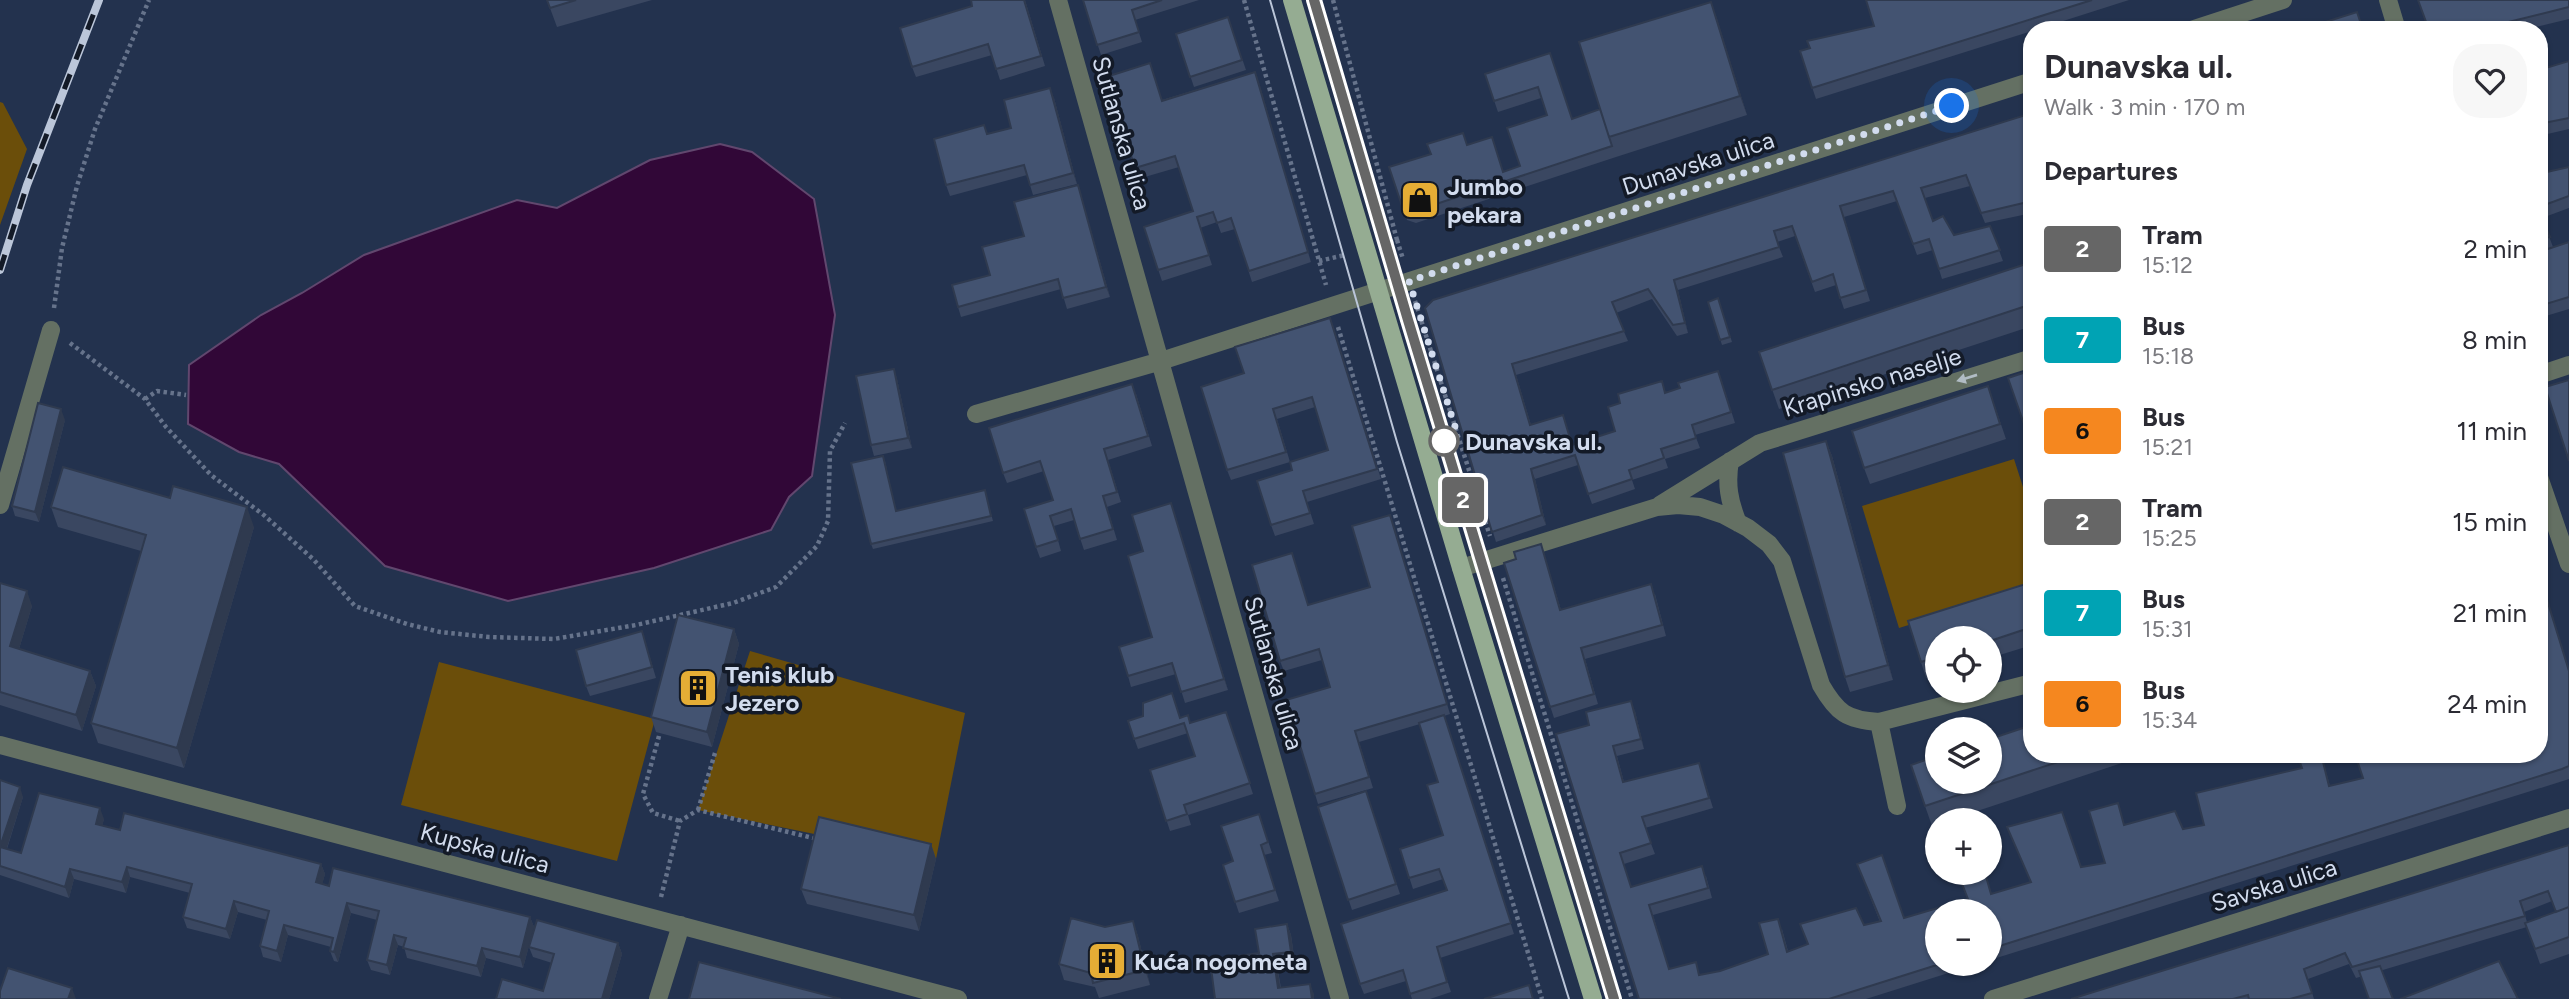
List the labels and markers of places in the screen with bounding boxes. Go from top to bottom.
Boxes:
place label: Jumbo pekara [1447,172,1523,229]
shop icon: Jumbo pekara [1399,179,1441,221]
marker: Dunavska ul. [1429,426,1459,456]
place label: Dunavska ul. [1465,427,1602,456]
place label: Tenis klub Jezero [725,660,834,717]
building icon: Tenis klub Jezero [677,667,719,709]
building icon: Kuća nogometa [1086,940,1128,982]
place label: Kuća nogometa [1134,947,1307,976]

